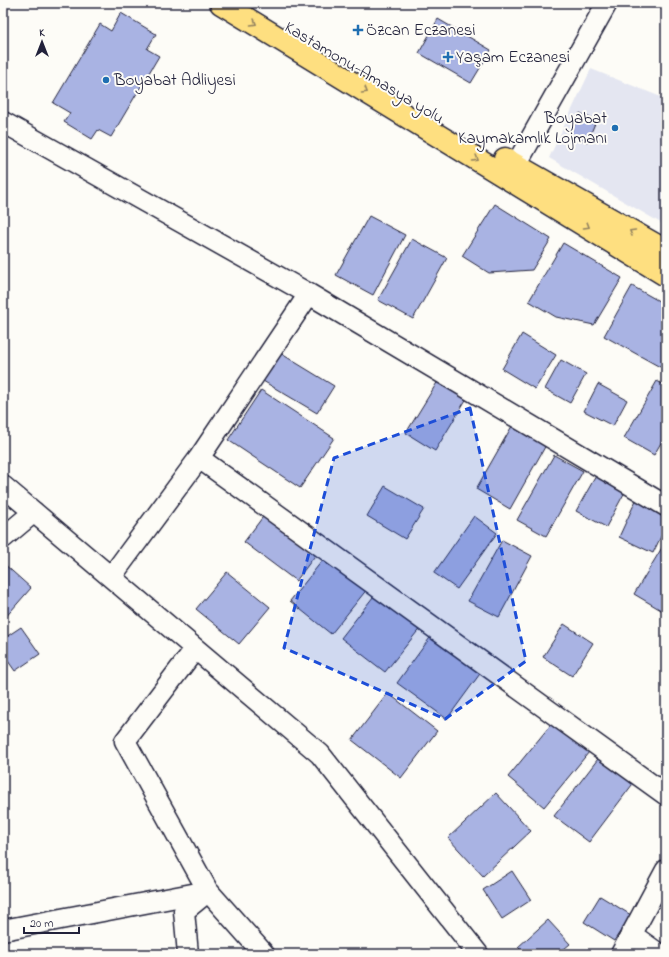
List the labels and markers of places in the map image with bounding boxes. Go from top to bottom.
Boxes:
place label: Özcan Eczanesi [366,18,476,43]
marker: Özcan Eczanesi [353,25,363,35]
place label: Yaşam Eczanesi [456,45,570,70]
marker: Yaşam Eczanesi [443,52,453,62]
place label: Boyabat Adliyesi [113,68,236,94]
marker: Boyabat Adliyesi [101,75,111,85]
place label: Boyabat Kaymakamlık Lojmanı [458,106,607,152]
marker: Boyabat Kaymakamlık Lojmanı [610,123,620,133]

